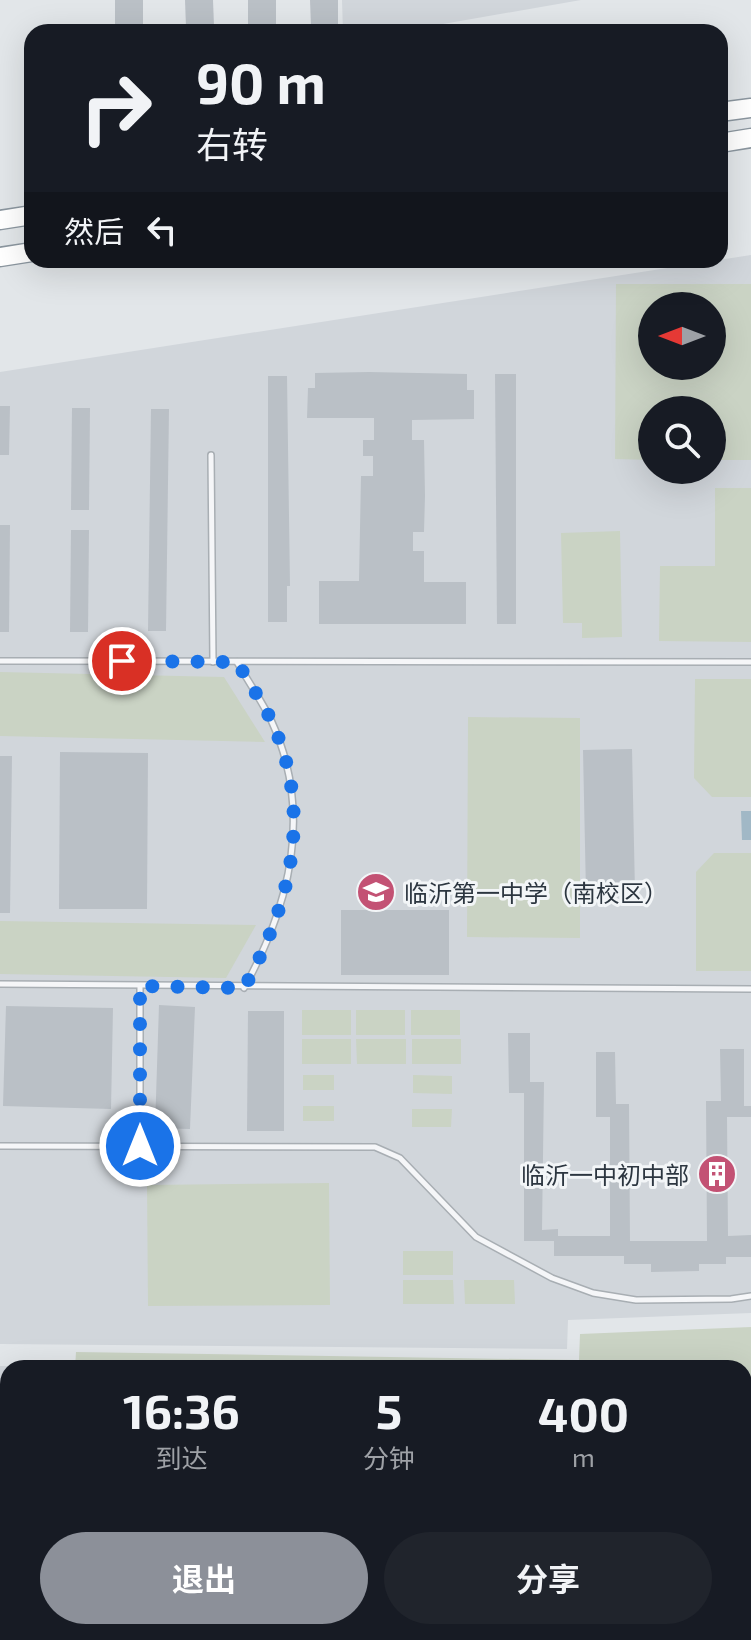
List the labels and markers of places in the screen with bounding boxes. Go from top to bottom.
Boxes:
pin [88,627,156,695]
school or university icon: 临沂第一中学（南校区） [355,871,397,913]
place label: 临沂第一中学（南校区） [404,878,668,907]
building icon: 临沂一中初中部 [696,1153,738,1195]
place label: 临沂一中初中部 [521,1160,689,1189]

